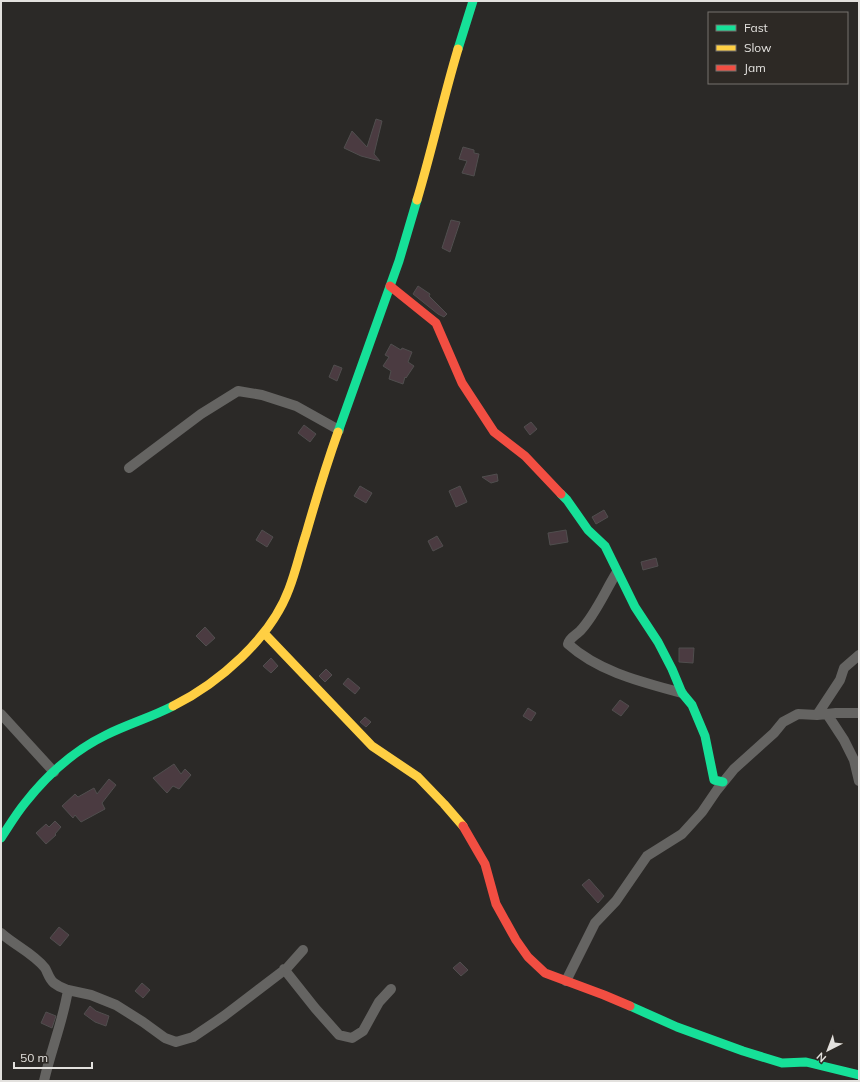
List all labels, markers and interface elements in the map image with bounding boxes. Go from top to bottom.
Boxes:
legend [708,12,848,84]
text: Fast [744,20,768,35]
text: Slow [744,40,772,55]
text: Jam [744,60,766,75]
north arrow [808,1030,848,1070]
scale bar [14,1044,92,1070]
text: N [814,1049,829,1065]
text: 50 m [20,1050,48,1065]

